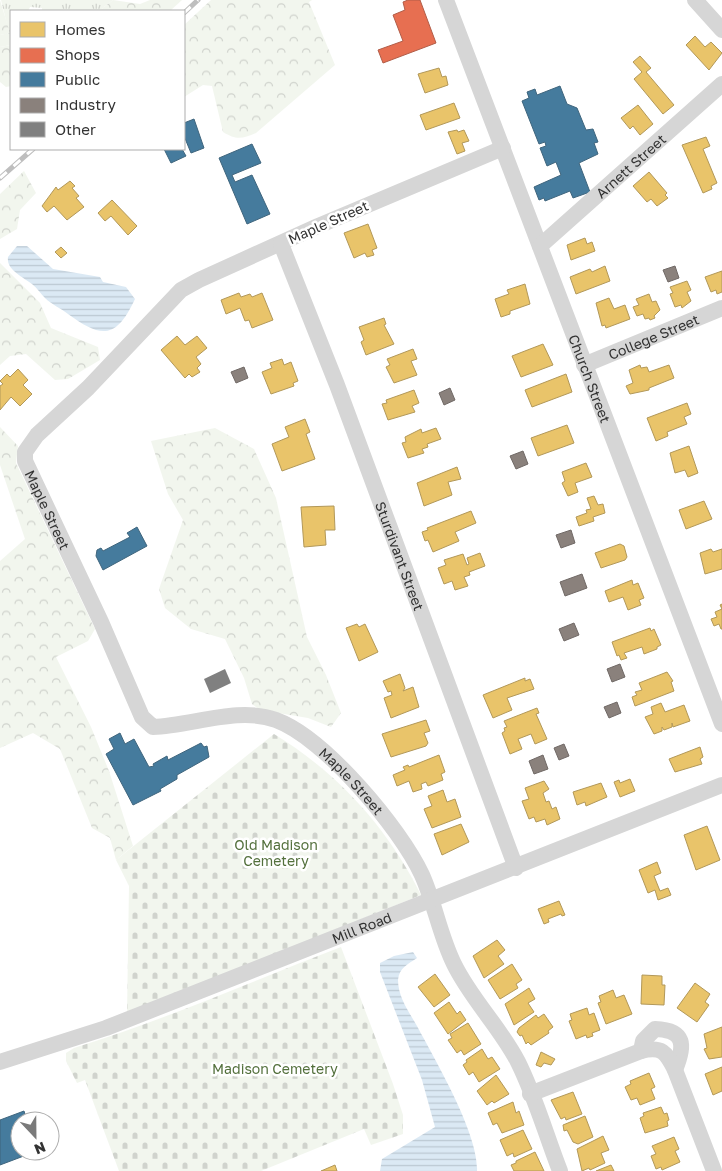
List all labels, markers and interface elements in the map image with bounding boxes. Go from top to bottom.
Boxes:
legend [10,10,185,150]
text: Homes [55,20,105,38]
text: Shops [55,45,100,63]
text: Public [55,70,100,88]
text: Industry [55,95,116,113]
text: Other [55,120,96,138]
street label: Arnett Street [592,130,669,201]
street label: Maple Street [285,197,371,247]
street label: College Street [605,310,701,363]
street label: Church Street [566,332,615,425]
street label: Maple Street [22,467,74,552]
street label: Sturdivant Street [372,499,428,613]
street label: Maple Street [316,743,387,818]
park label: Old Madison Cemetery [234,836,318,869]
street label: Mill Road [329,908,394,947]
park label: Madison Cemetery [212,1060,338,1077]
north arrow [10,1111,60,1161]
text: N [32,1139,48,1158]

